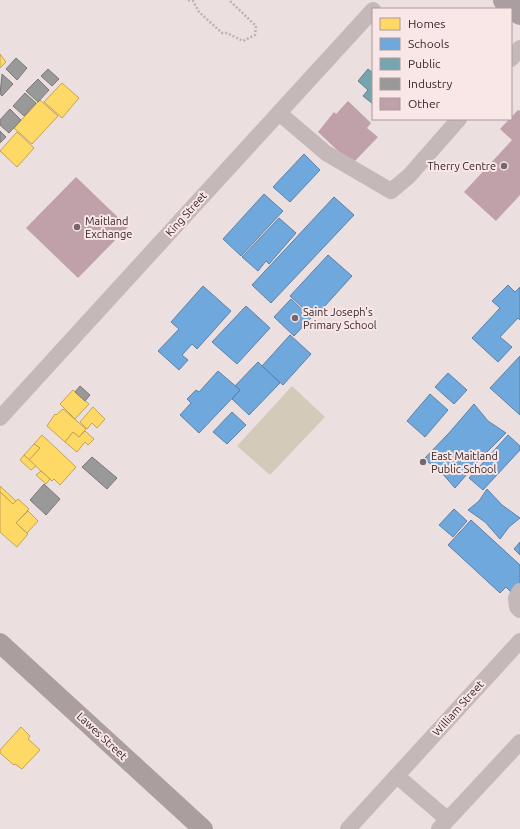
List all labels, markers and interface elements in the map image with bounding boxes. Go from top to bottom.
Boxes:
legend [372,8,512,120]
text: Homes [408,17,446,30]
text: Schools [408,37,449,50]
text: Public [408,57,441,70]
text: Industry [408,77,453,90]
text: Other [408,97,441,110]
place label: Therry Centre [427,160,496,172]
marker: Therry Centre [499,161,509,171]
street label: King Street [163,189,209,239]
place label: Maitland Exchange [85,215,132,240]
marker: Maitland Exchange [72,222,82,232]
place label: Saint Joseph's Primary School [303,306,377,331]
marker: Saint Joseph's Primary School [290,313,300,323]
place label: East Maitland Public School [431,450,498,475]
marker: East Maitland Public School [418,457,428,467]
street label: William Street [430,678,486,738]
street label: Lawes Street [75,710,130,763]

